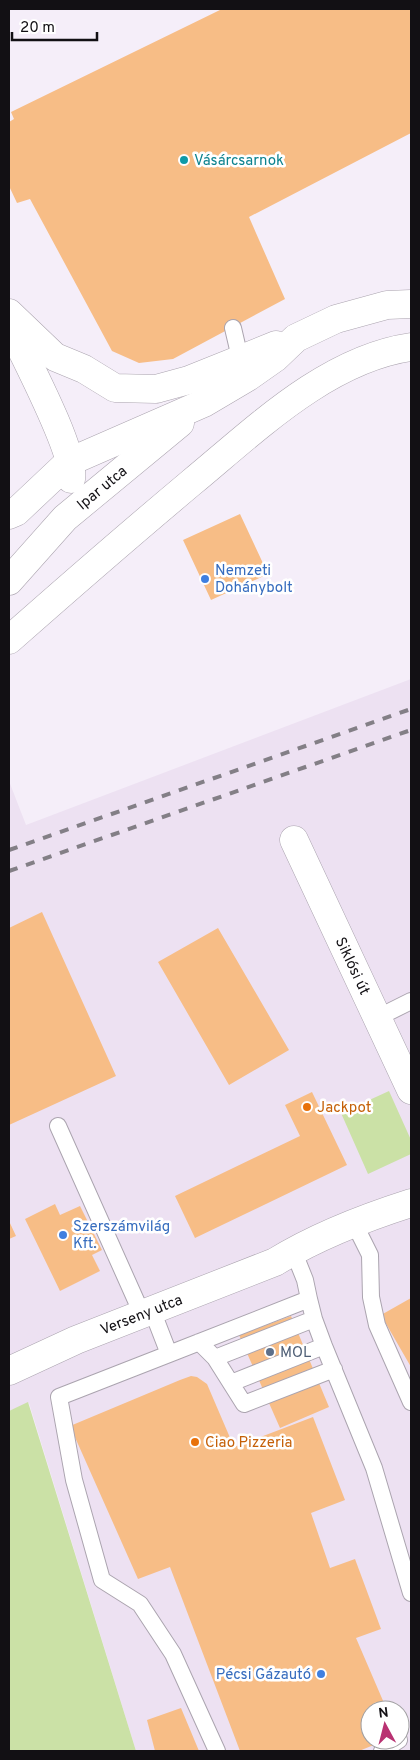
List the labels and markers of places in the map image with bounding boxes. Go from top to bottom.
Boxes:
place label: Vásárcsarnok [194,152,284,171]
marker: Vásárcsarnok [178,154,190,166]
place label: Nemzeti Dohánybolt [215,562,293,598]
marker: Nemzeti Dohánybolt [199,573,211,585]
place label: Jackpot [317,1099,371,1118]
marker: Jackpot [301,1101,313,1113]
place label: Szerszámvilág Kft. [73,1218,170,1254]
marker: Szerszámvilág Kft. [57,1229,69,1241]
place label: MOL [280,1344,311,1363]
marker: MOL [264,1346,276,1358]
place label: Ciao Pizzeria [205,1434,292,1453]
marker: Ciao Pizzeria [189,1436,201,1448]
place label: Pécsi Gázautó [216,1666,311,1685]
marker: Pécsi Gázautó [315,1668,327,1680]

